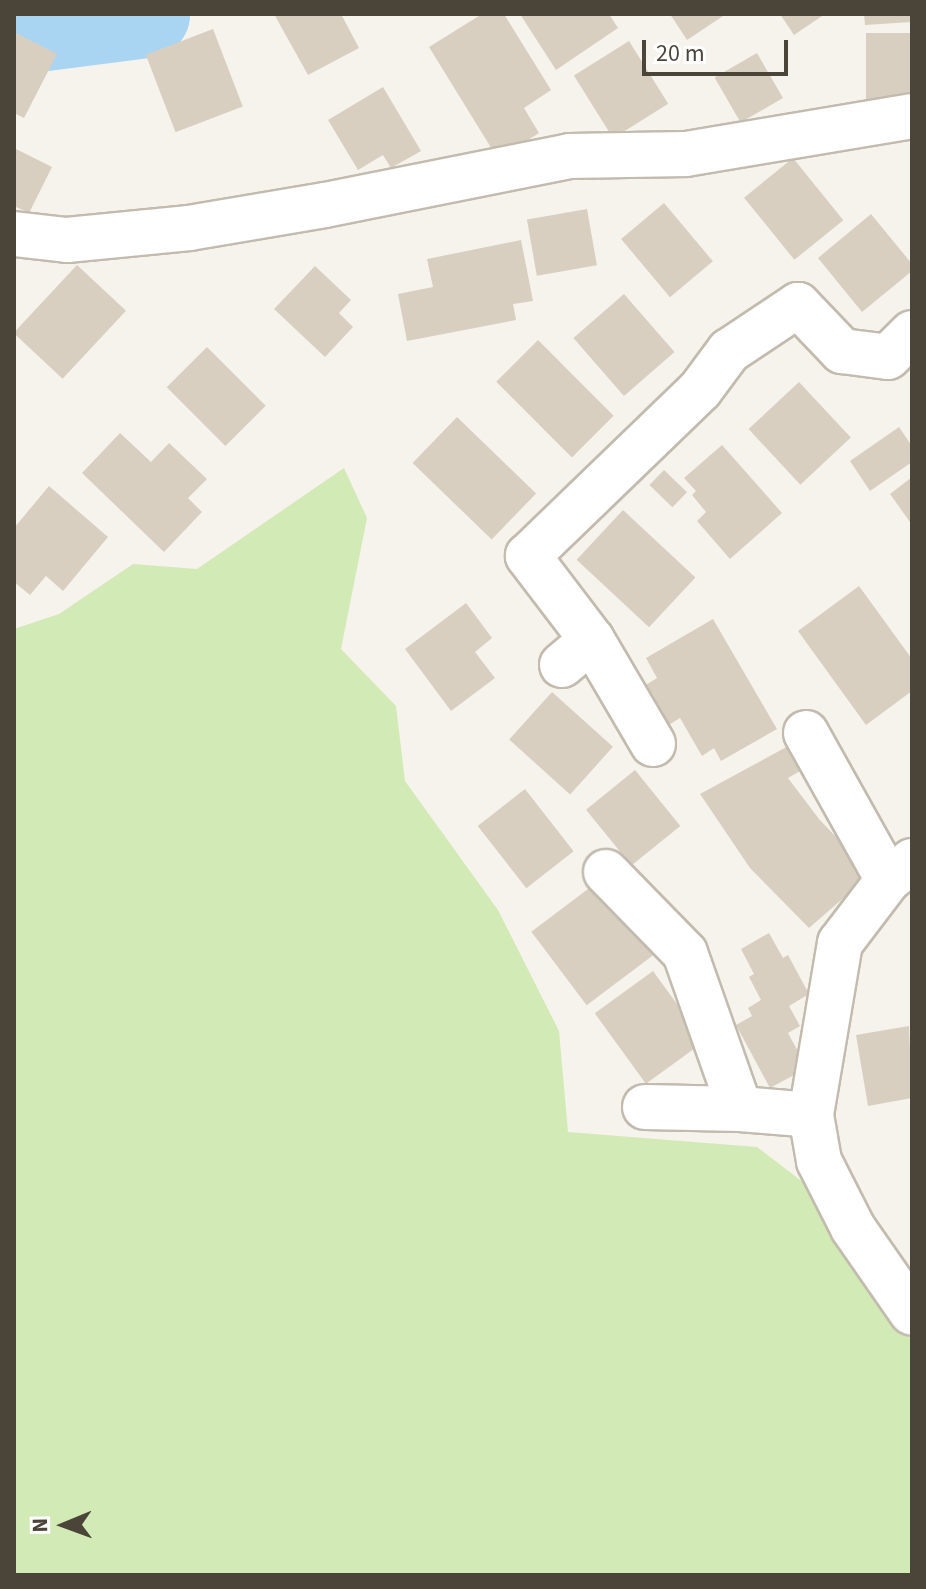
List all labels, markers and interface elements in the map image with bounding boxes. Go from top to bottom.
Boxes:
scale bar [646,24,792,74]
text: 20 m [656,36,705,71]
north arrow [24,1485,104,1565]
text: N [24,1518,56,1533]

